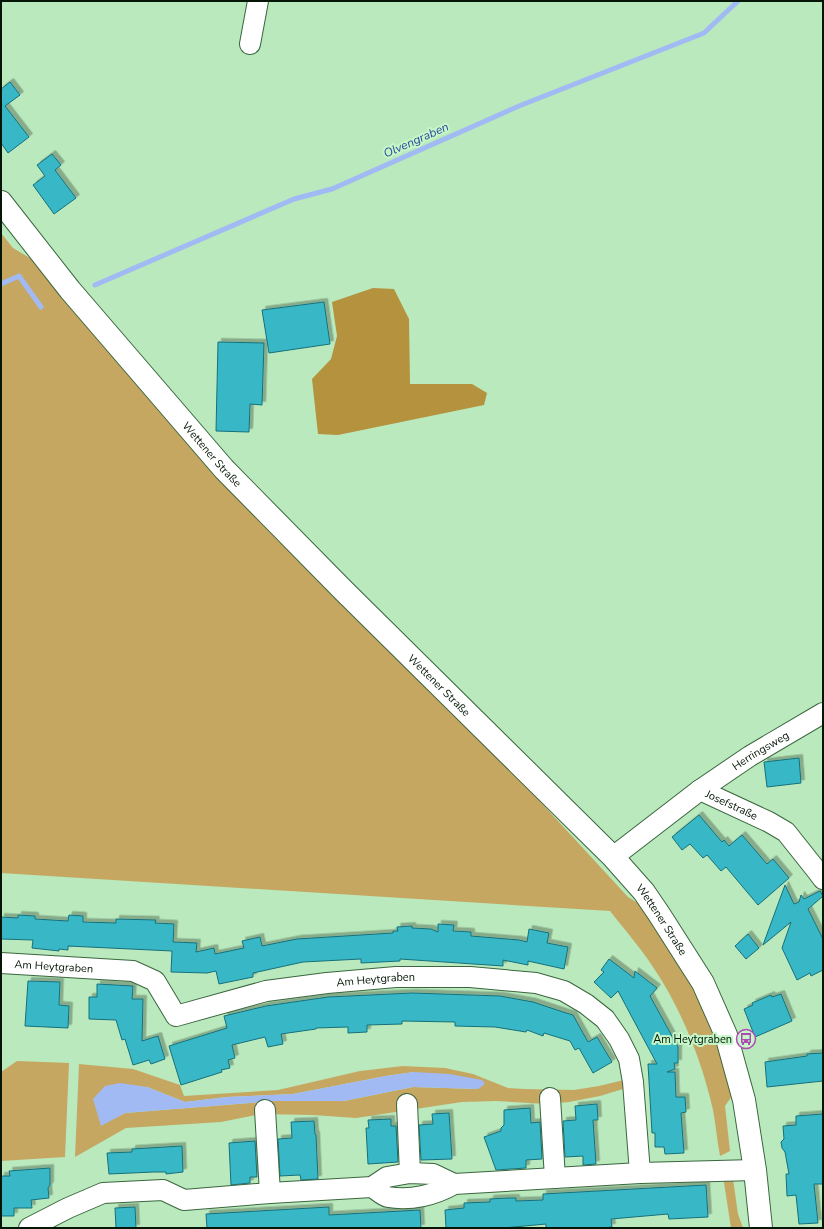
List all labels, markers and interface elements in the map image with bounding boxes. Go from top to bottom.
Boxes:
water label: Olvengraben [381,118,451,161]
street label: Wettener Straße [179,418,245,490]
street label: Wettener Straße [405,651,474,720]
street label: Herringsweg [729,727,792,774]
street label: Josefstraße [702,786,760,823]
street label: Wettener Straße [633,881,691,958]
street label: Am Heytgraben [14,956,94,976]
street label: Am Heytgraben [336,969,415,990]
bus stop icon: Am Heytgraben [735,1028,757,1050]
place label: Am Heytgraben [653,1032,732,1047]

